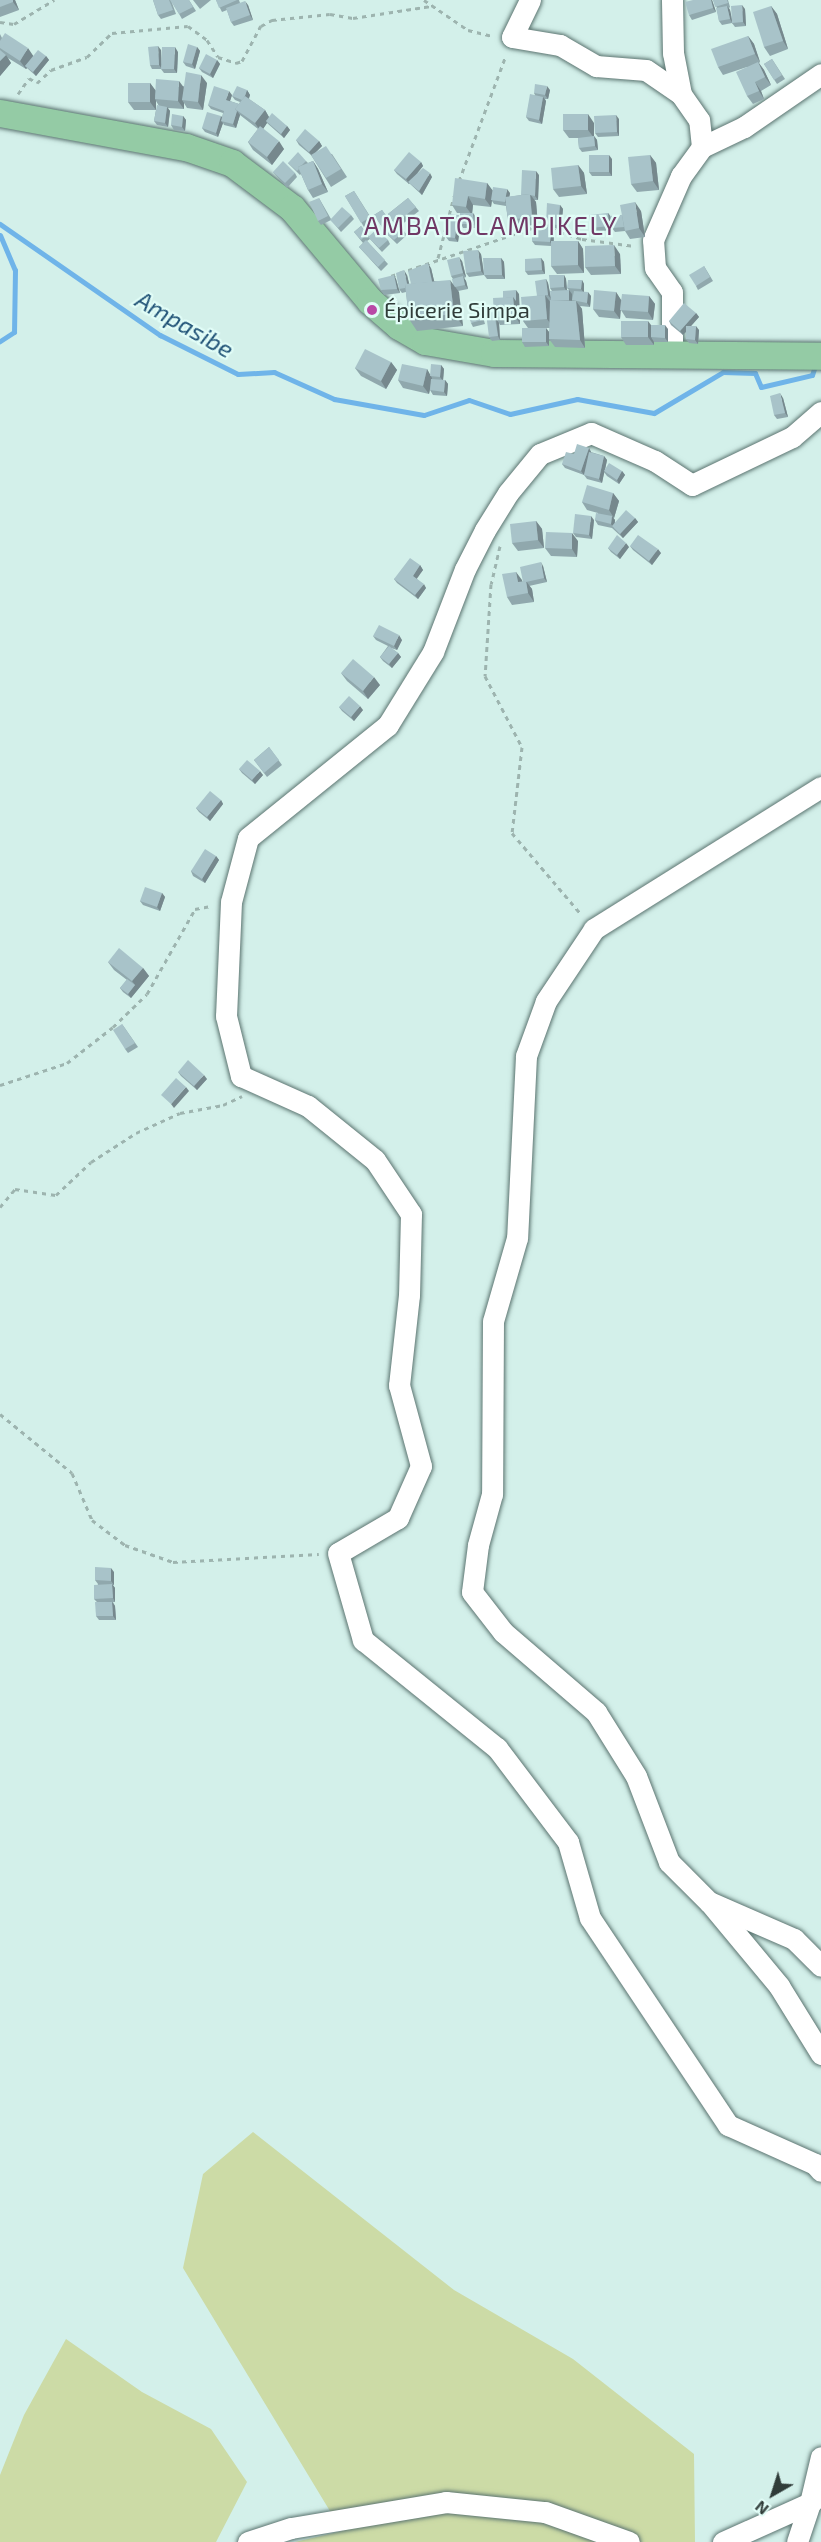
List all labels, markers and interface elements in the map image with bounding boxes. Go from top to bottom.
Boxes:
district label: AMBATOLAMPIKELY [364,209,618,241]
water label: Ampasibe [131,285,239,363]
place label: Épicerie Simpa [384,297,530,323]
marker: Épicerie Simpa [365,303,379,317]
north arrow [743,2464,803,2524]
text: N [751,2497,772,2519]

